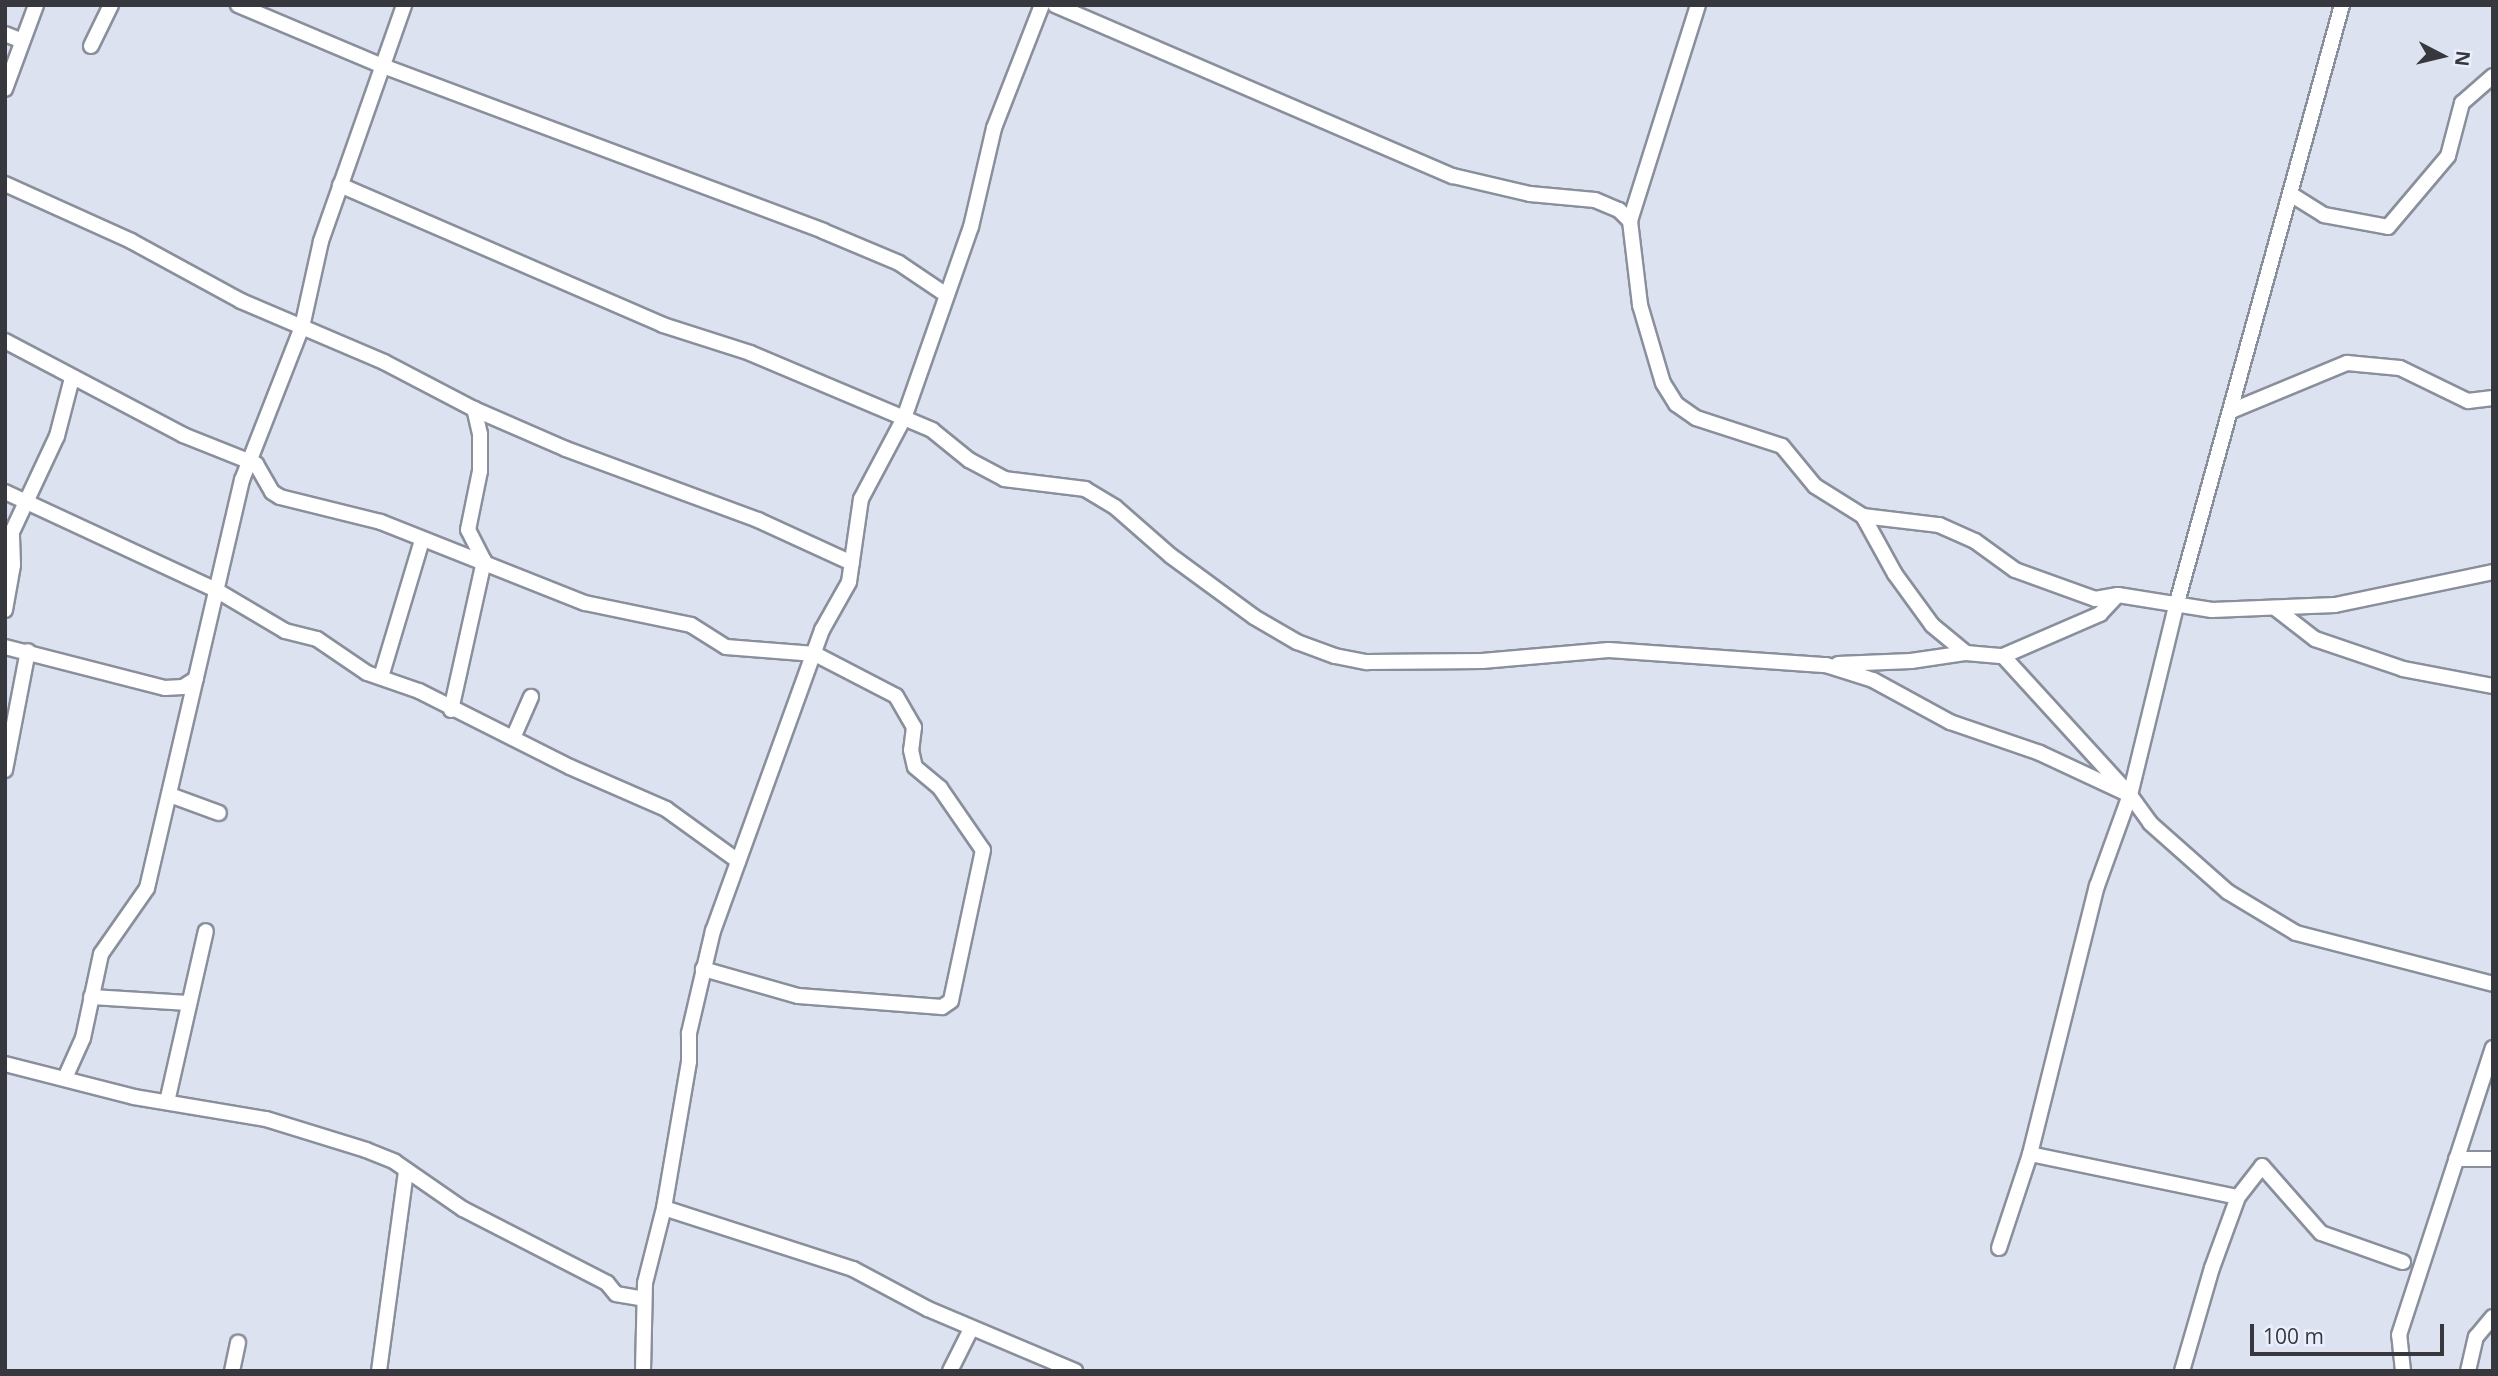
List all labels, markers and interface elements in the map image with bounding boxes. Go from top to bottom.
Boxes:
north arrow [2407,21,2477,91]
text: N [2449,49,2477,68]
scale bar [2253,1310,2447,1354]
text: 100 m [2263,1322,2324,1350]

